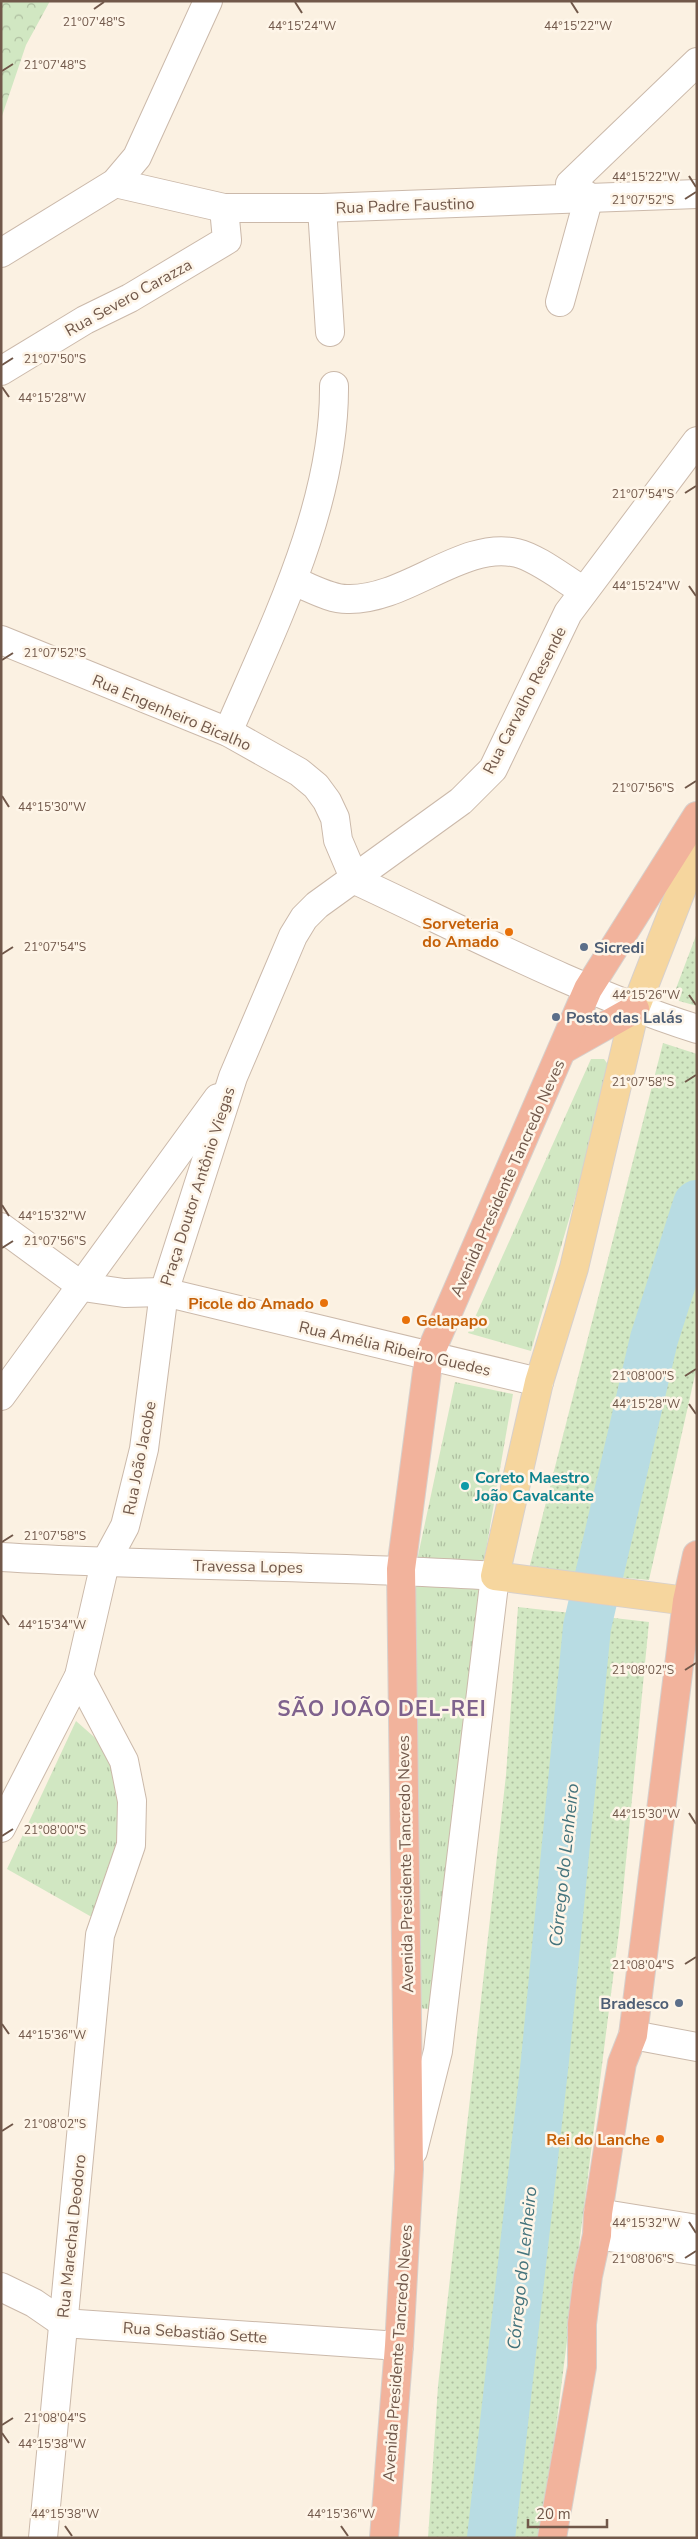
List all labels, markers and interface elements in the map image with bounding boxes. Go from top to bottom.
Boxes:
text: 21°07'48"S [63,14,125,30]
text: 44°15'24"W [268,18,336,34]
text: 44°15'22"W [544,18,612,34]
text: 21°07'48"S [24,57,86,73]
text: 44°15'22"W [612,169,680,185]
text: 21°07'52"S [612,192,674,208]
street label: Rua Padre Faustino [335,193,475,219]
street label: Rua Severo Carazza [61,254,196,342]
text: 21°07'50"S [24,351,86,367]
text: 44°15'28"W [18,390,86,406]
text: 21°07'54"S [612,486,674,502]
text: 44°15'24"W [612,578,680,594]
street label: Rua Carvalho Resende [478,623,572,778]
text: 21°07'52"S [24,645,86,661]
street label: Rua Engenheiro Bicalho [89,669,255,756]
text: 21°07'56"S [612,780,674,796]
text: 44°15'30"W [18,799,86,815]
place label: Sorveteria do Amado [422,913,499,953]
marker: Sorveteria do Amado [503,926,515,938]
place label: Sicredi [594,937,644,959]
text: 21°07'54"S [24,939,86,955]
marker: Sicredi [578,941,590,953]
text: 44°15'26"W [612,987,680,1003]
place label: Posto das Lalás [566,1007,683,1029]
marker: Posto das Lalás [550,1011,562,1023]
street label: Avenida Presidente Tancredo Neves [445,1056,570,1301]
text: 21°07'58"S [612,1074,674,1090]
street label: Praça Doutor Antônio Viegas [155,1084,241,1289]
text: 44°15'32"W [18,1208,86,1224]
text: 21°07'56"S [24,1233,86,1249]
place label: Picole do Amado [188,1293,314,1315]
marker: Picole do Amado [318,1297,330,1309]
place label: Gelapapo [416,1310,487,1332]
marker: Gelapapo [400,1314,412,1326]
street label: Rua Amélia Ribeiro Guedes [297,1316,493,1382]
text: 21°08'00"S [612,1368,674,1384]
text: 44°15'28"W [612,1396,680,1412]
street label: Rua João Jacobe [118,1399,162,1517]
place label: Coreto Maestro João Cavalcante [474,1467,594,1507]
marker: Coreto Maestro João Cavalcante [459,1480,471,1492]
text: 21°07'58"S [24,1528,86,1544]
street label: Travessa Lopes [193,1555,303,1579]
text: 44°15'34"W [18,1617,86,1633]
text: 21°08'02"S [612,1662,674,1678]
district label: SÃO JOÃO DEL-REI [277,1695,487,1723]
street label: Avenida Presidente Tancredo Neves [393,1735,419,1993]
water label: Córrego do Lenheiro [543,1782,585,1948]
text: 44°15'30"W [612,1806,680,1822]
text: 21°08'00"S [24,1822,86,1838]
text: 21°08'04"S [612,1957,674,1973]
place label: Bradesco [600,1993,669,2015]
marker: Bradesco [673,1997,685,2009]
text: 44°15'36"W [18,2027,86,2043]
text: 21°08'02"S [24,2116,86,2132]
place label: Rei do Lanche [546,2129,650,2151]
marker: Rei do Lanche [654,2133,666,2145]
street label: Rua Marechal Deodoro [52,2153,92,2319]
water label: Córrego do Lenheiro [501,2185,543,2351]
text: 44°15'32"W [612,2215,680,2231]
street label: Avenida Presidente Tancredo Neves [378,2224,418,2482]
text: 21°08'06"S [612,2251,674,2267]
street label: Rua Sebastião Sette [122,2317,268,2349]
text: 21°08'04"S [24,2410,86,2426]
text: 44°15'38"W [18,2436,86,2452]
scale bar [528,2496,607,2528]
text: 20 m [536,2504,571,2524]
text: 44°15'38"W [31,2506,99,2522]
text: 44°15'36"W [307,2506,375,2522]

